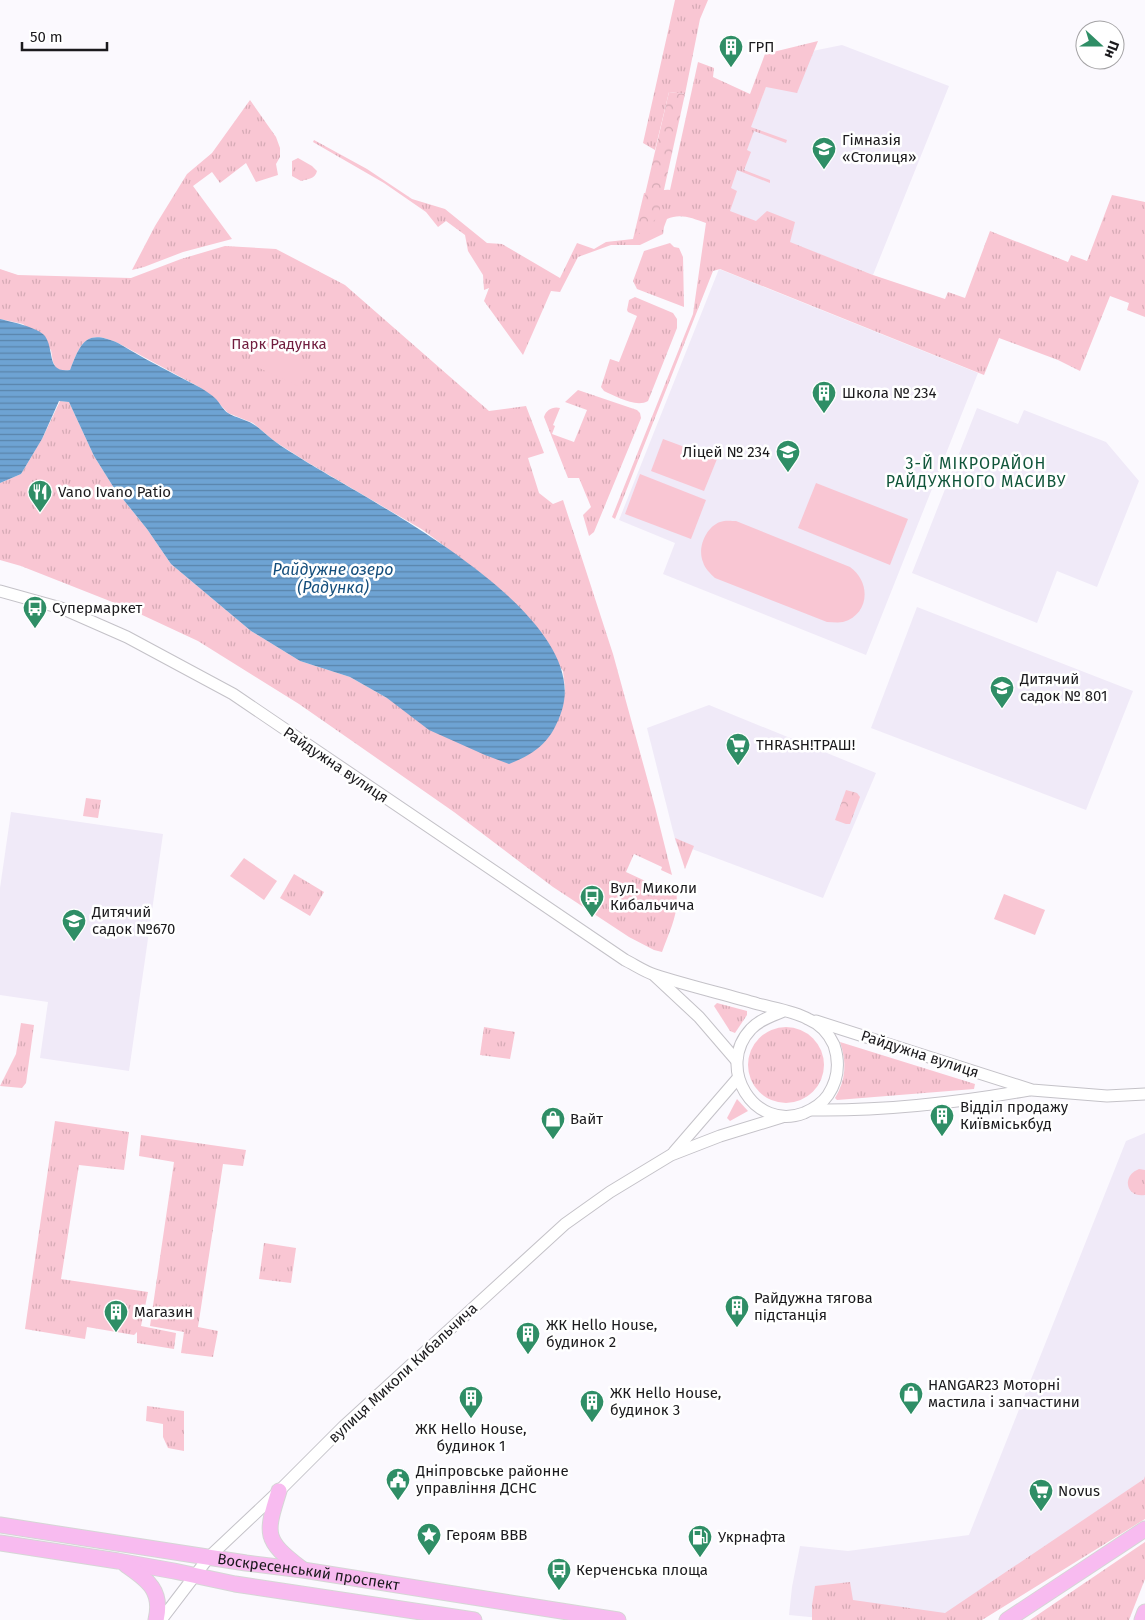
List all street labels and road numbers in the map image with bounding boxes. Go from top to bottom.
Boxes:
street label: Райдужна вулиця [280,723,392,807]
street label: Райдужна вулиця [859,1026,981,1082]
street label: вулиця Миколи Кибальчича [325,1299,481,1447]
street label: Воскресенський проспект [216,1550,401,1594]

